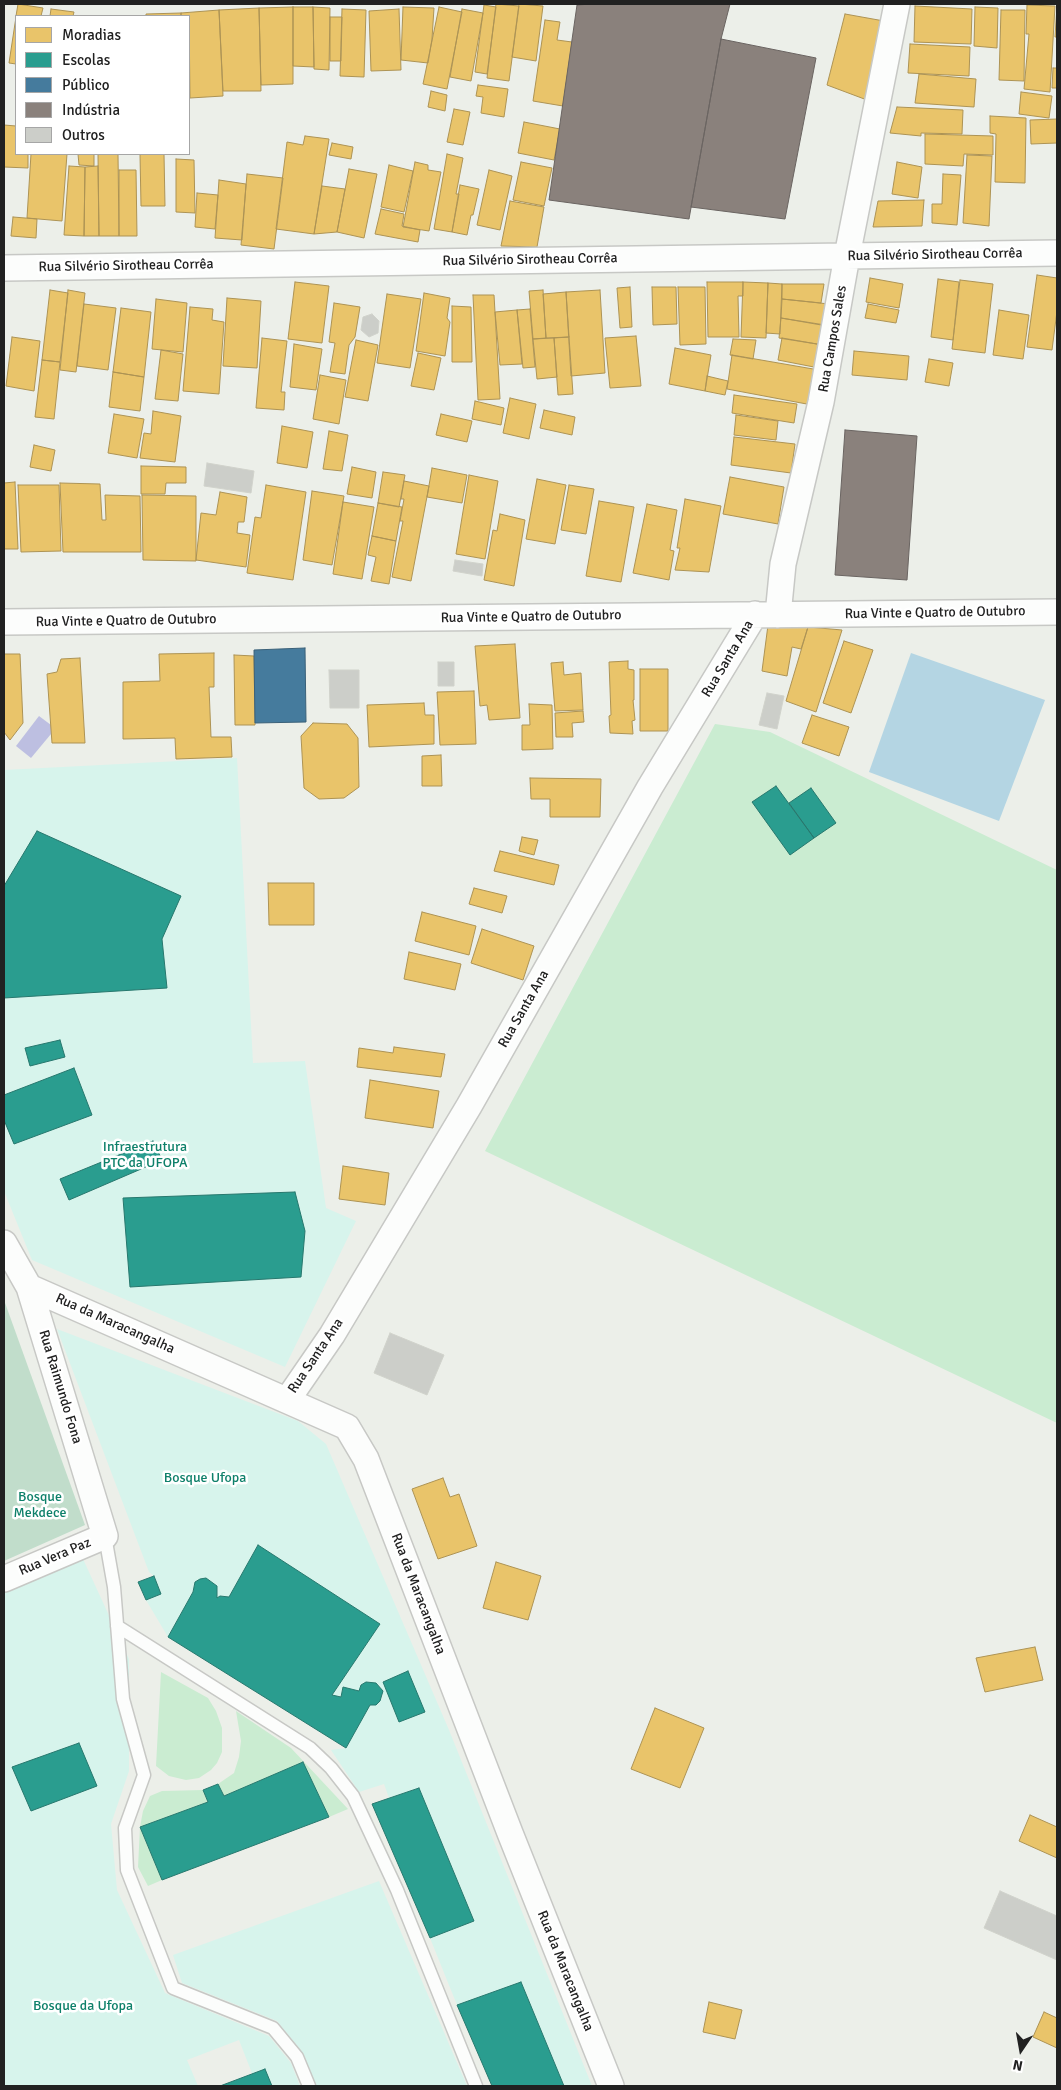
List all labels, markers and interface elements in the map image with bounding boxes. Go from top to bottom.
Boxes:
legend [15,15,190,155]
text: Moradias [62,26,121,44]
text: Escolas [62,51,110,69]
text: Público [62,76,110,94]
text: Indústria [62,101,120,119]
text: Outros [62,126,105,144]
street label: Rua Silvério Sirotheau Corrêa [847,245,1023,265]
street label: Rua Silvério Sirotheau Corrêa [442,250,618,270]
street label: Rua Silvério Sirotheau Corrêa [38,256,214,276]
street label: Rua Campos Sales [815,284,851,394]
street label: Rua Vinte e Quatro de Outubro [845,603,1025,623]
street label: Rua Vinte e Quatro de Outubro [441,607,621,627]
street label: Rua Vinte e Quatro de Outubro [36,611,216,631]
street label: Rua Santa Ana [698,617,758,701]
street label: Rua Santa Ana [495,967,553,1051]
park label: Infraestrutura PTC da UFOPA [102,1139,188,1172]
street label: Rua da Maracangalha [53,1290,177,1358]
street label: Rua Santa Ana [285,1315,347,1397]
street label: Rua Raimundo Fona [35,1328,85,1446]
park label: Bosque Ufopa [164,1470,246,1486]
park label: Bosque Mekdece [13,1489,67,1521]
street label: Rua da Maracangalha [387,1531,449,1657]
street label: Rua Vera Paz [17,1534,93,1580]
street label: Rua da Maracangalha [533,1908,597,2034]
park label: Bosque da Ufopa [33,1998,133,2014]
north arrow [996,2025,1046,2075]
text: N [1011,2056,1024,2074]

